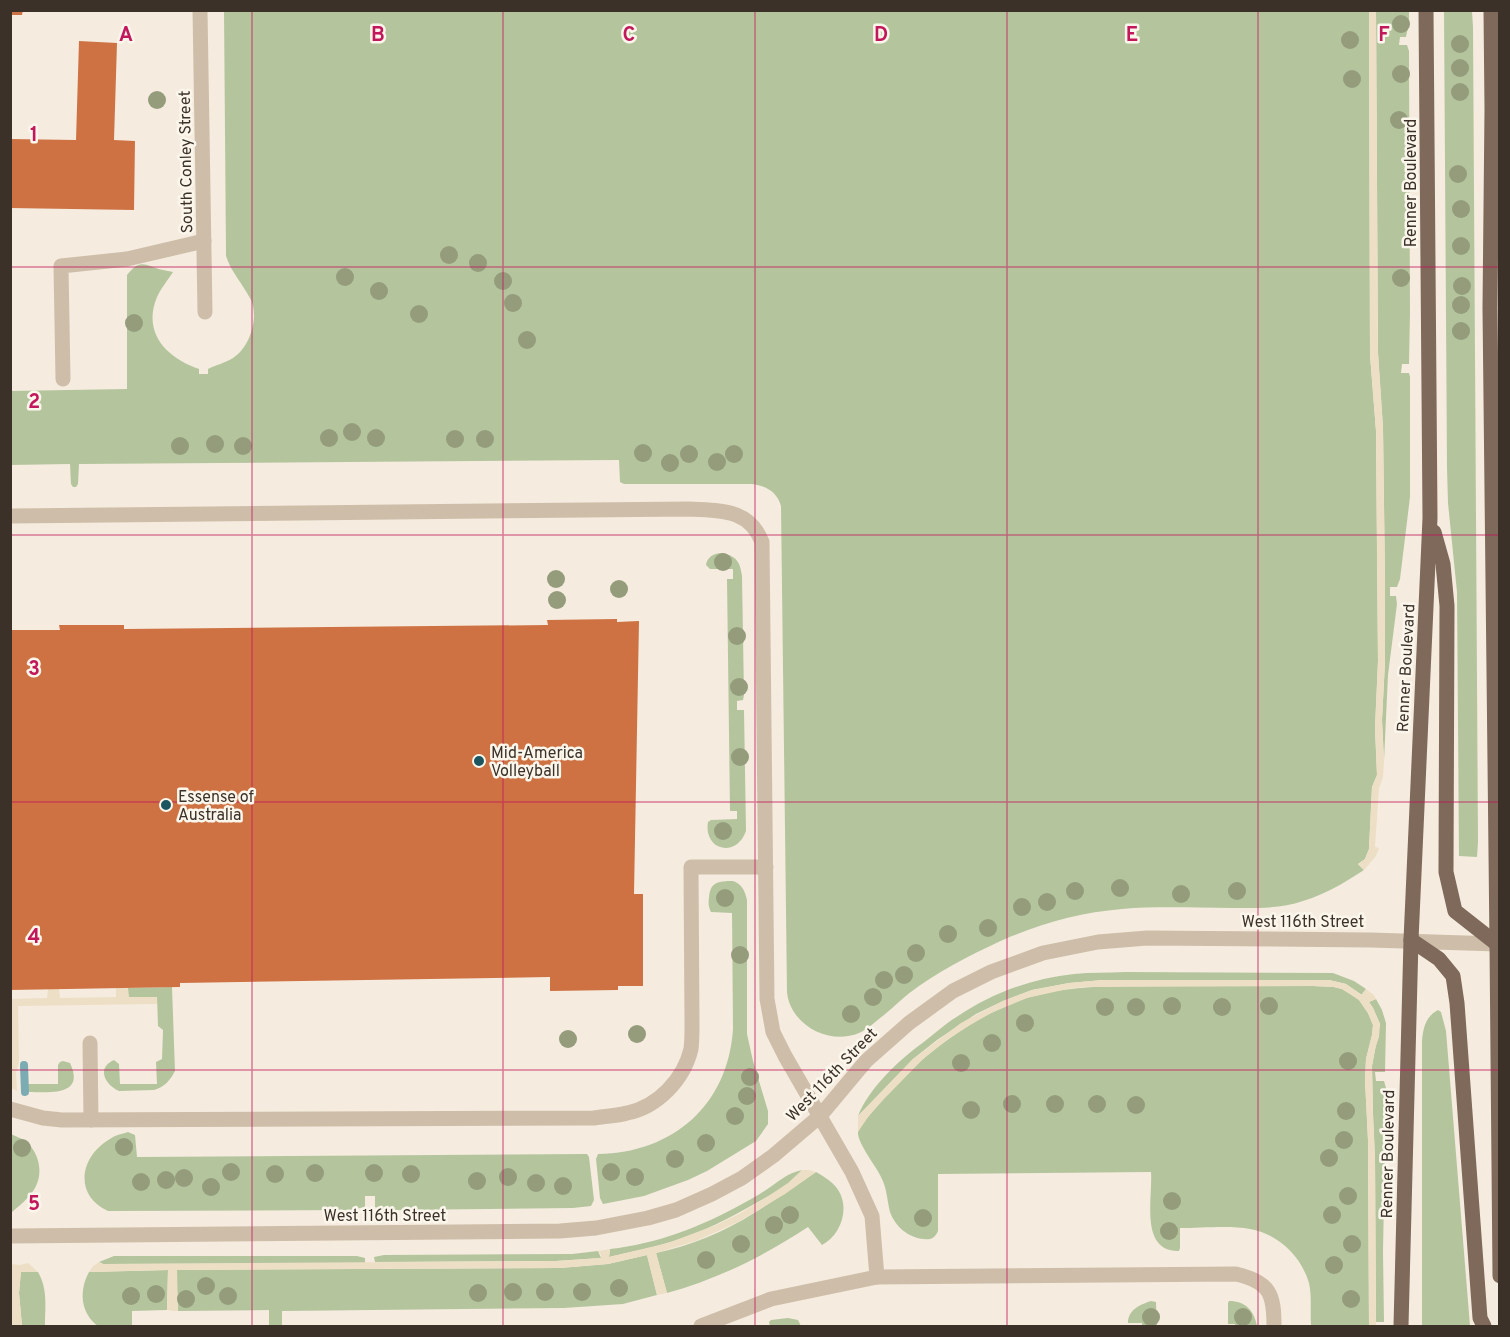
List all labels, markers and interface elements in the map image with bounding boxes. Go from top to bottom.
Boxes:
text: A [119,23,133,49]
text: B [371,23,385,49]
text: C [623,23,635,49]
text: D [874,23,888,49]
text: E [1126,23,1138,49]
text: F [1378,23,1390,49]
street label: South Conley Street [176,90,198,234]
street label: Renner Boulevard [1402,119,1422,247]
text: 1 [30,123,38,149]
text: 2 [28,390,40,416]
street label: Renner Boulevard [1394,603,1420,733]
text: 3 [28,657,40,683]
place label: Mid-America Volleyball [491,744,583,782]
marker: Mid-America Volleyball [472,754,486,768]
place label: Essense of Australia [178,788,254,826]
marker: Essense of Australia [159,798,173,812]
street label: West 116th Street [1242,913,1364,933]
text: 4 [28,925,40,951]
street label: West 116th Street [783,1024,882,1126]
street label: Renner Boulevard [1378,1090,1400,1218]
text: 5 [28,1192,40,1218]
street label: West 116th Street [324,1207,446,1227]

